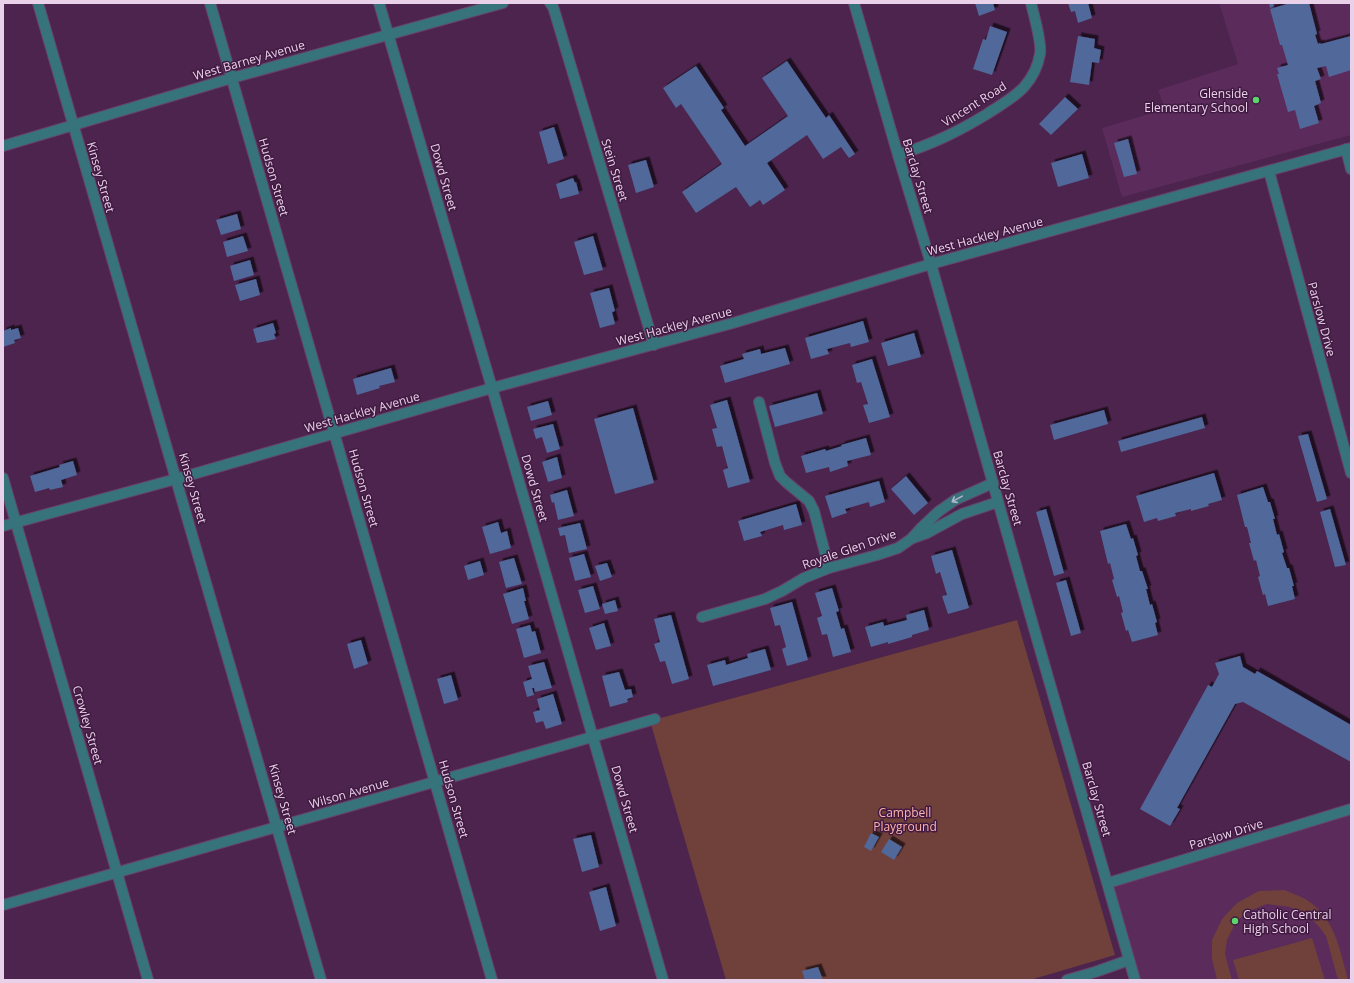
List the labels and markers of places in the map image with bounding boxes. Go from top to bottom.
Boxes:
place label: Glenside Elementary School [1144,85,1248,116]
marker: Glenside Elementary School [1251,95,1261,105]
place label: Catholic Central High School [1243,906,1332,937]
marker: Catholic Central High School [1230,916,1240,926]

